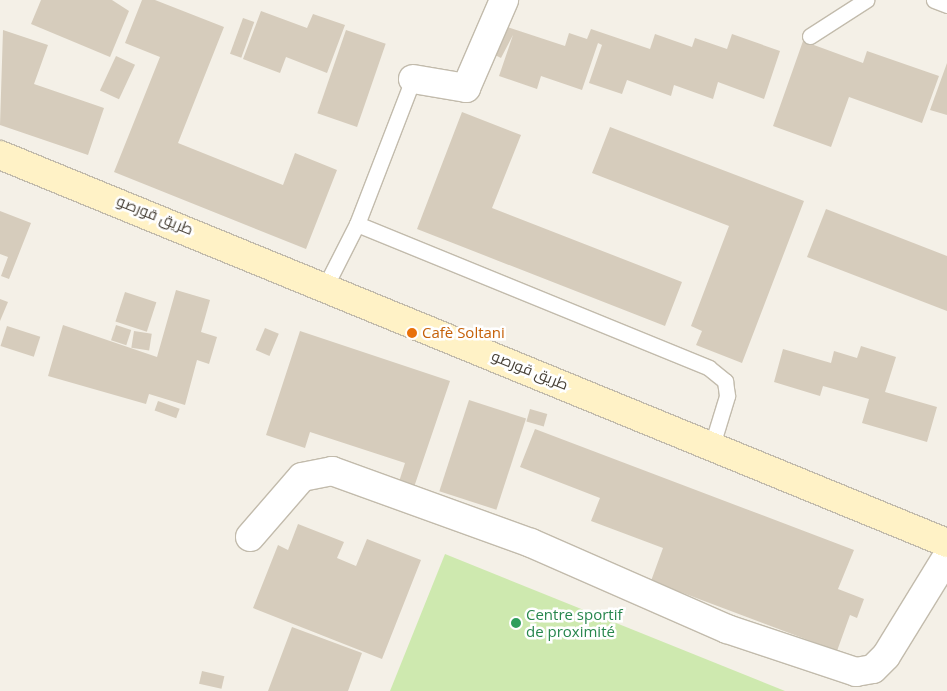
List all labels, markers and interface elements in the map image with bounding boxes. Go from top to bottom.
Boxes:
street label: طريق قورصو [114,192,196,238]
place label: Cafè Soltani [422,324,505,342]
marker: Cafè Soltani [406,327,418,339]
street label: طريق قورصو [489,347,571,393]
place label: Centre sportif de proximité [526,605,623,640]
marker: Centre sportif de proximité [510,617,522,629]

